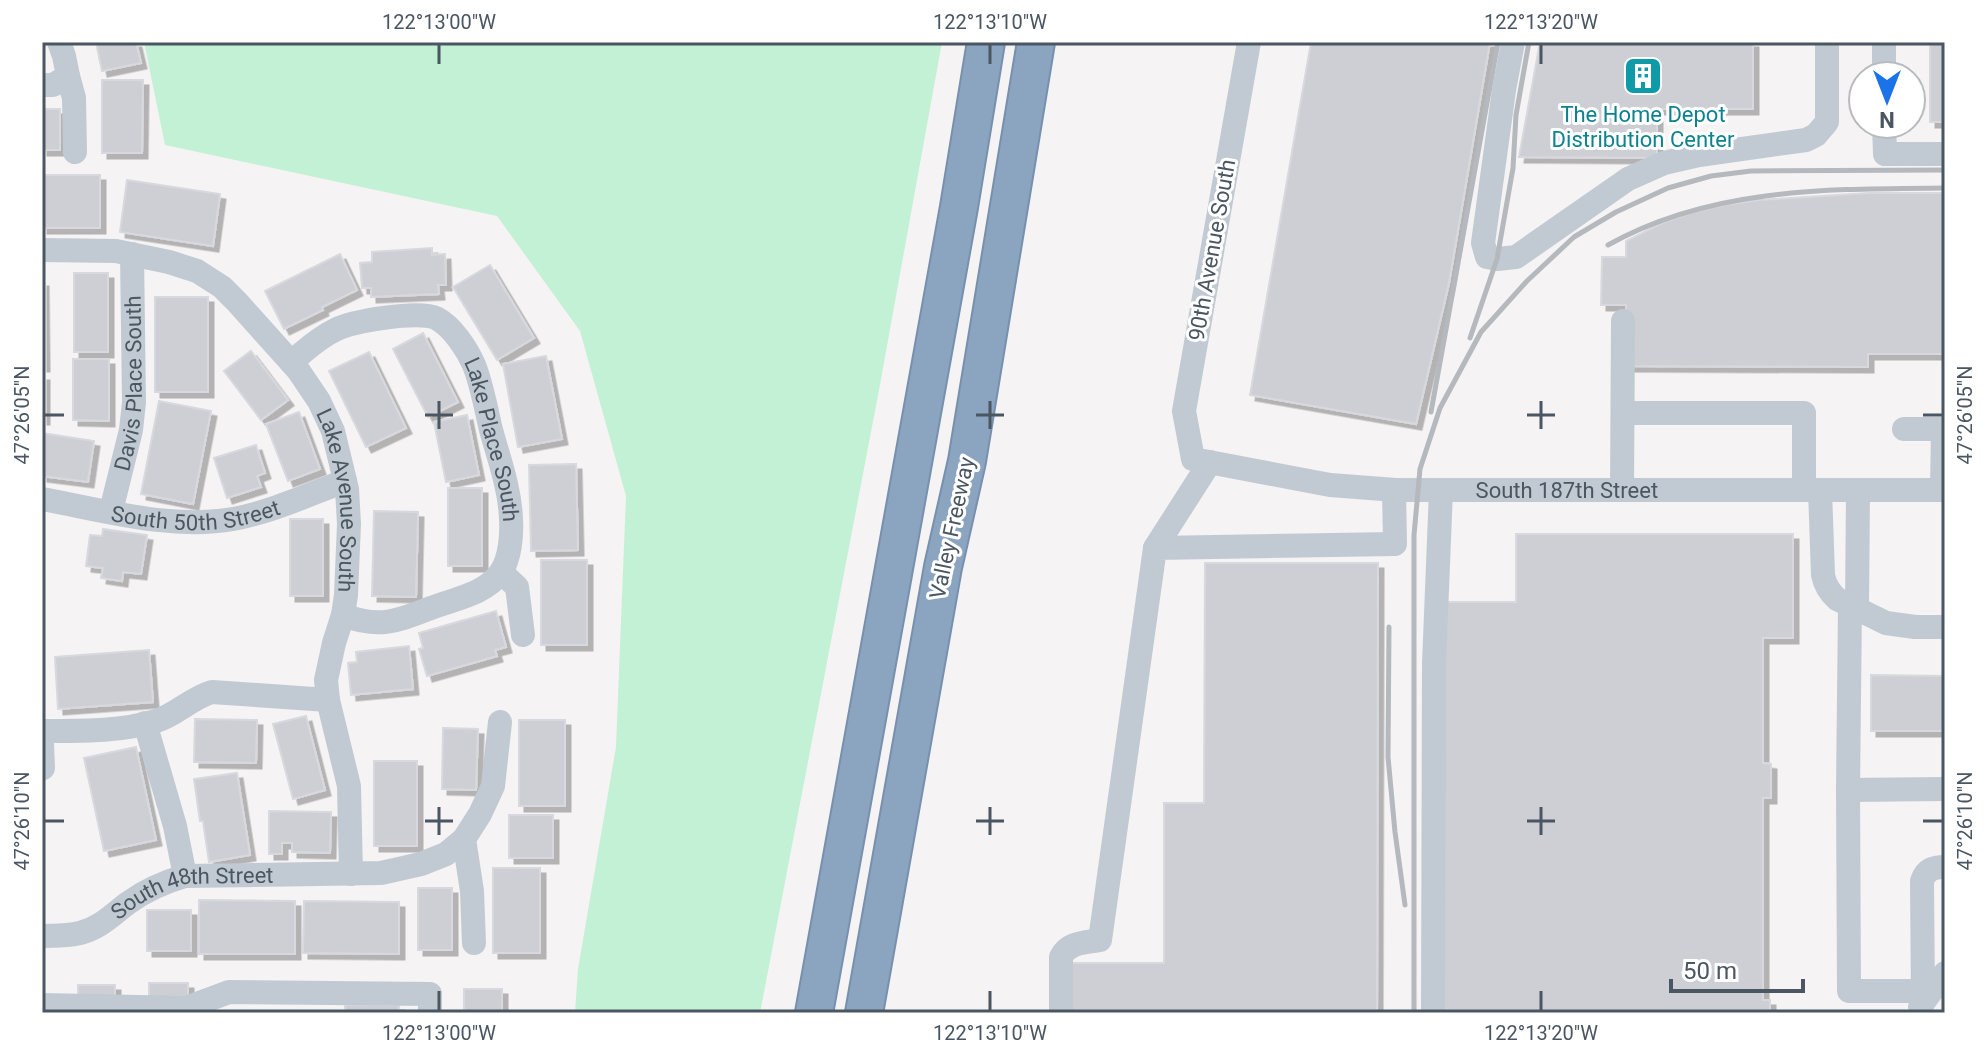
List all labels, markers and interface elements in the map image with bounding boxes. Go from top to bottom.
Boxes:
text: 122°13'00"W [382,10,496,34]
text: 122°13'10"W [933,10,1047,34]
text: 122°13'20"W [1484,10,1598,34]
building icon: The Home Depot Distribution Center [1622,55,1664,97]
north arrow [1847,60,1927,140]
place label: The Home Depot Distribution Center [1552,102,1735,152]
text: N [1879,107,1895,132]
street label: 90th Avenue South [1184,157,1240,343]
street label: Davis Place South [109,295,147,473]
street label: Lake Place South [460,353,524,522]
text: 47°26'05"N [10,365,34,465]
text: 47°26'05"N [1953,365,1977,465]
street label: Lake Avenue South [312,404,362,593]
street label: Valley Freeway [925,454,979,601]
street label: South 187th Street [1476,478,1658,503]
street label: South 50th Street [109,494,283,535]
text: 47°26'10"N [10,771,34,871]
text: 47°26'10"N [1953,771,1977,871]
street label: South 48th Street [106,862,274,924]
scale bar [1671,943,1803,993]
text: 50 m [1683,957,1737,985]
text: 122°13'00"W [382,1021,496,1045]
text: 122°13'10"W [933,1021,1047,1045]
text: 122°13'20"W [1484,1021,1598,1045]

